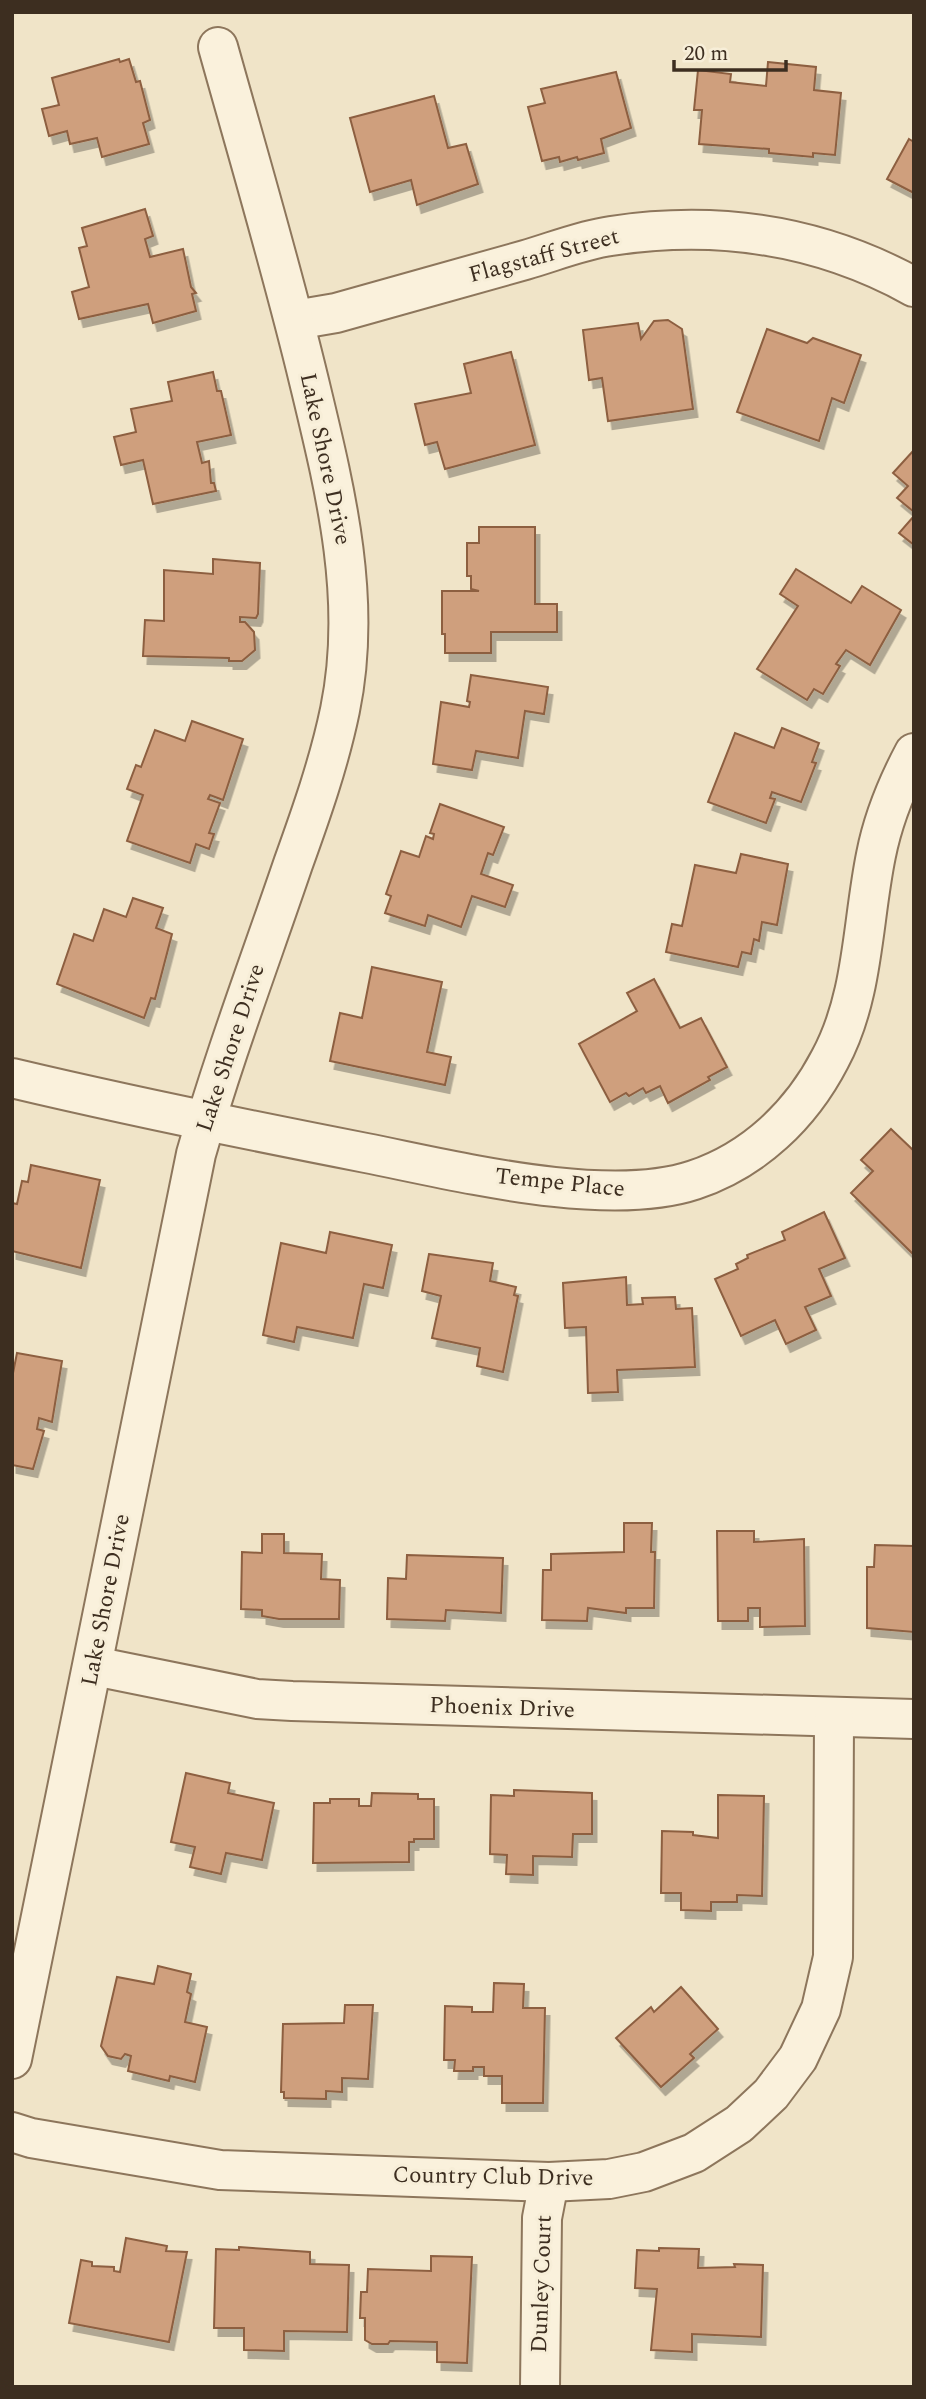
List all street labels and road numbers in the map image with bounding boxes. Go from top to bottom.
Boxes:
street label: Flagstaff Street [465,219,623,293]
street label: Lake Shore Drive [290,370,360,548]
street label: Lake Shore Drive [187,959,275,1137]
street label: Tempe Place [493,1159,627,1207]
street label: Lake Shore Drive [72,1511,140,1689]
street label: Phoenix Drive [429,1688,575,1728]
street label: Country Club Drive [392,2158,594,2196]
street label: Dunley Court [522,2214,562,2354]

